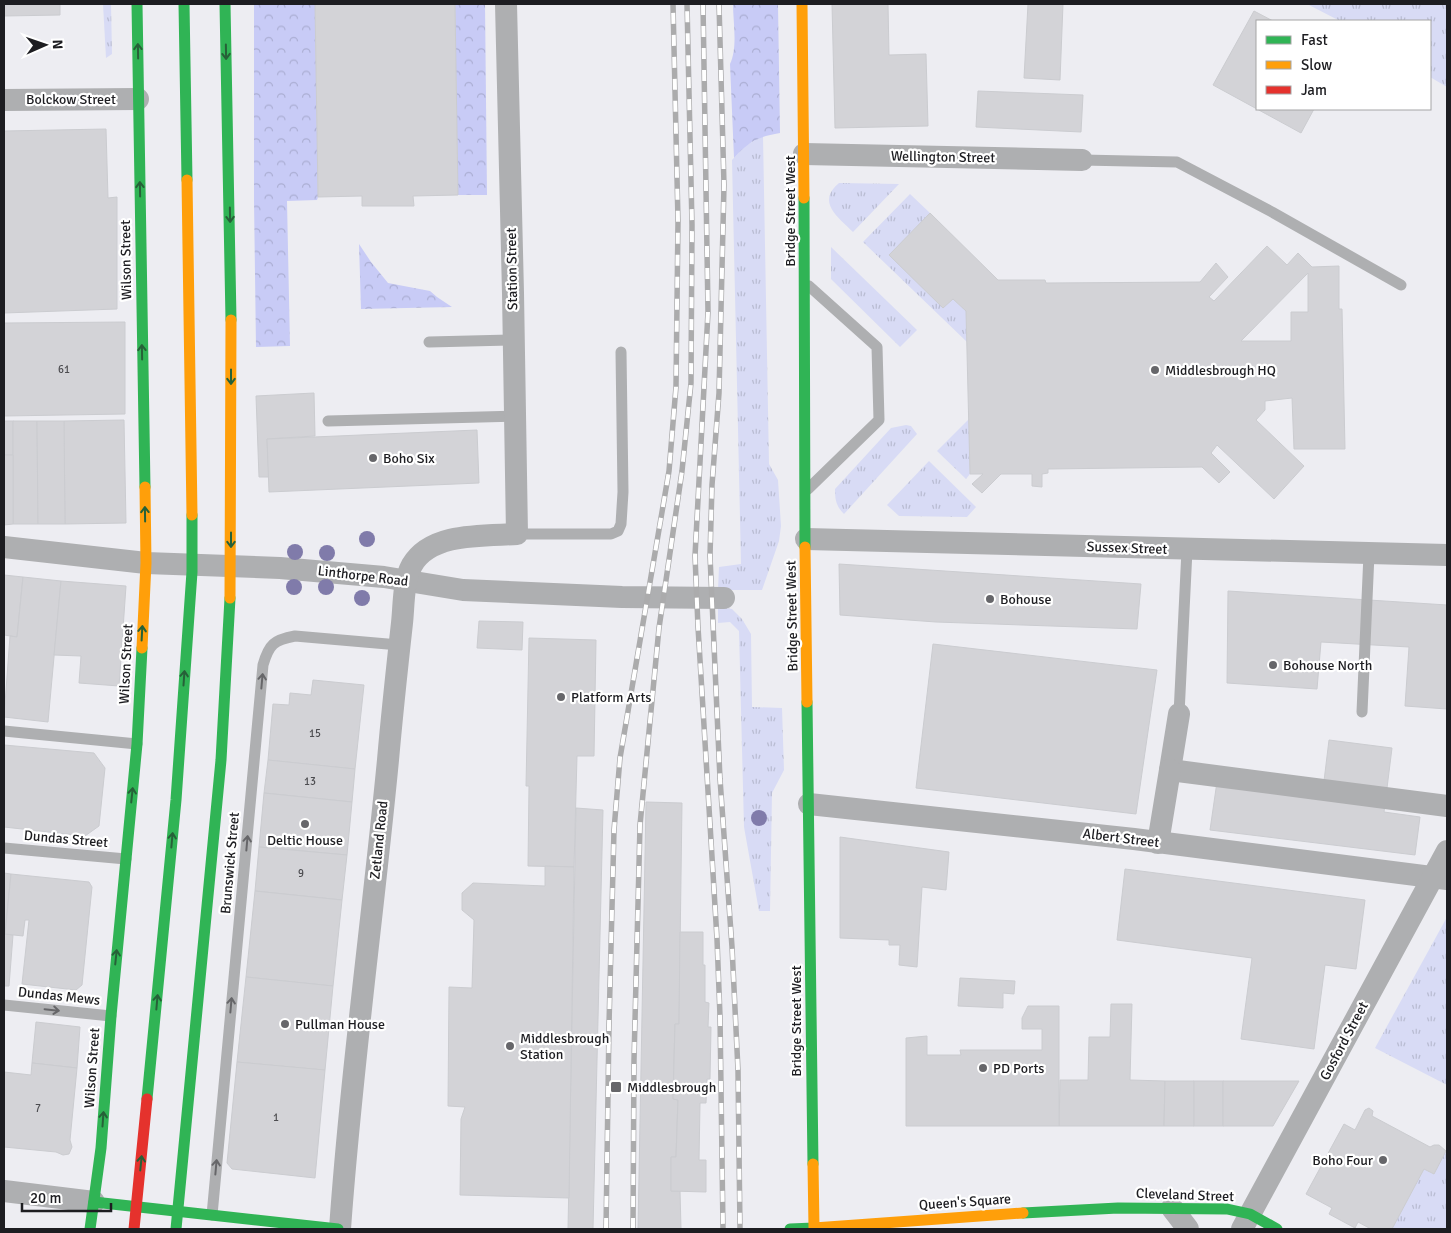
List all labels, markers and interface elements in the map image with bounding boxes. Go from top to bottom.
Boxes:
north arrow [20,20,70,70]
legend [1256,20,1431,110]
text: Fast [1301,31,1328,49]
text: N [49,39,66,50]
one-way arrow [133,43,143,60]
one-way arrow [221,44,231,60]
text: Slow [1301,56,1332,74]
text: Jam [1301,81,1327,99]
street label: Bolckow Street [26,91,116,108]
street label: Wellington Street [891,148,995,166]
street label: Bridge Street West [782,155,799,267]
one-way arrow [135,182,145,198]
one-way arrow [225,207,234,223]
street label: Wilson Street [117,220,135,300]
street label: Station Street [503,227,521,311]
one-way arrow [137,344,147,360]
place label: Middlesbrough HQ [1165,362,1276,379]
house number: 61 [58,363,70,376]
marker: Middlesbrough HQ [1149,364,1161,376]
one-way arrow [226,369,236,385]
place label: Boho Six [383,450,435,467]
marker: Boho Six [367,452,379,464]
one-way arrow [140,507,150,523]
one-way arrow [226,532,236,548]
street label: Sussex Street [1086,538,1168,558]
street label: Bridge Street West [783,560,801,672]
street label: Linthorpe Road [317,562,409,590]
place label: Bohouse [1000,591,1051,608]
marker: Bohouse [984,593,996,605]
street label: Wilson Street [115,623,137,705]
one-way arrow [138,625,147,641]
place label: Bohouse North [1283,657,1372,674]
marker: Bohouse North [1267,659,1279,671]
one-way arrow [180,670,189,686]
one-way arrow [257,673,267,689]
place label: Platform Arts [571,689,651,706]
marker: Platform Arts [555,691,567,703]
house number: 15 [309,727,321,740]
house number: 13 [304,775,316,788]
one-way arrow [127,787,137,803]
street label: Zetland Road [366,800,392,880]
street label: Brunswick Street [217,811,243,915]
marker: Deltic House [299,818,311,830]
street label: Albert Street [1082,825,1160,851]
street label: Dundas Street [23,827,109,851]
one-way arrow [167,832,177,848]
place label: Deltic House [267,832,343,849]
one-way arrow [242,835,251,851]
house number: 9 [298,867,304,880]
one-way arrow [111,949,121,965]
street label: Bridge Street West [788,965,805,1077]
street label: Dundas Mews [17,983,101,1009]
one-way arrow [152,994,161,1010]
one-way arrow [227,997,236,1013]
street label: Gosford Street [1316,999,1372,1083]
one-way arrow [44,1005,60,1015]
place label: Pullman House [295,1016,385,1033]
marker: Pullman House [279,1018,291,1030]
street label: Wilson Street [81,1027,103,1109]
place label: Middlesbrough Station [520,1030,609,1063]
marker: Middlesbrough Station [504,1040,516,1052]
place label: PD Ports [993,1060,1044,1077]
marker: PD Ports [977,1062,989,1074]
place label: Middlesbrough [627,1079,716,1096]
marker: Middlesbrough [609,1080,623,1094]
house number: 7 [35,1102,41,1115]
one-way arrow [98,1111,108,1127]
house number: 1 [273,1111,279,1124]
place label: Boho Four [1312,1152,1374,1169]
marker: Boho Four [1377,1154,1389,1166]
one-way arrow [136,1156,146,1172]
one-way arrow [212,1159,221,1175]
scale bar [22,1180,111,1212]
street label: Cleveland Street [1136,1185,1235,1205]
text: 20 m [30,1189,61,1207]
street label: Queen's Square [918,1190,1012,1214]

